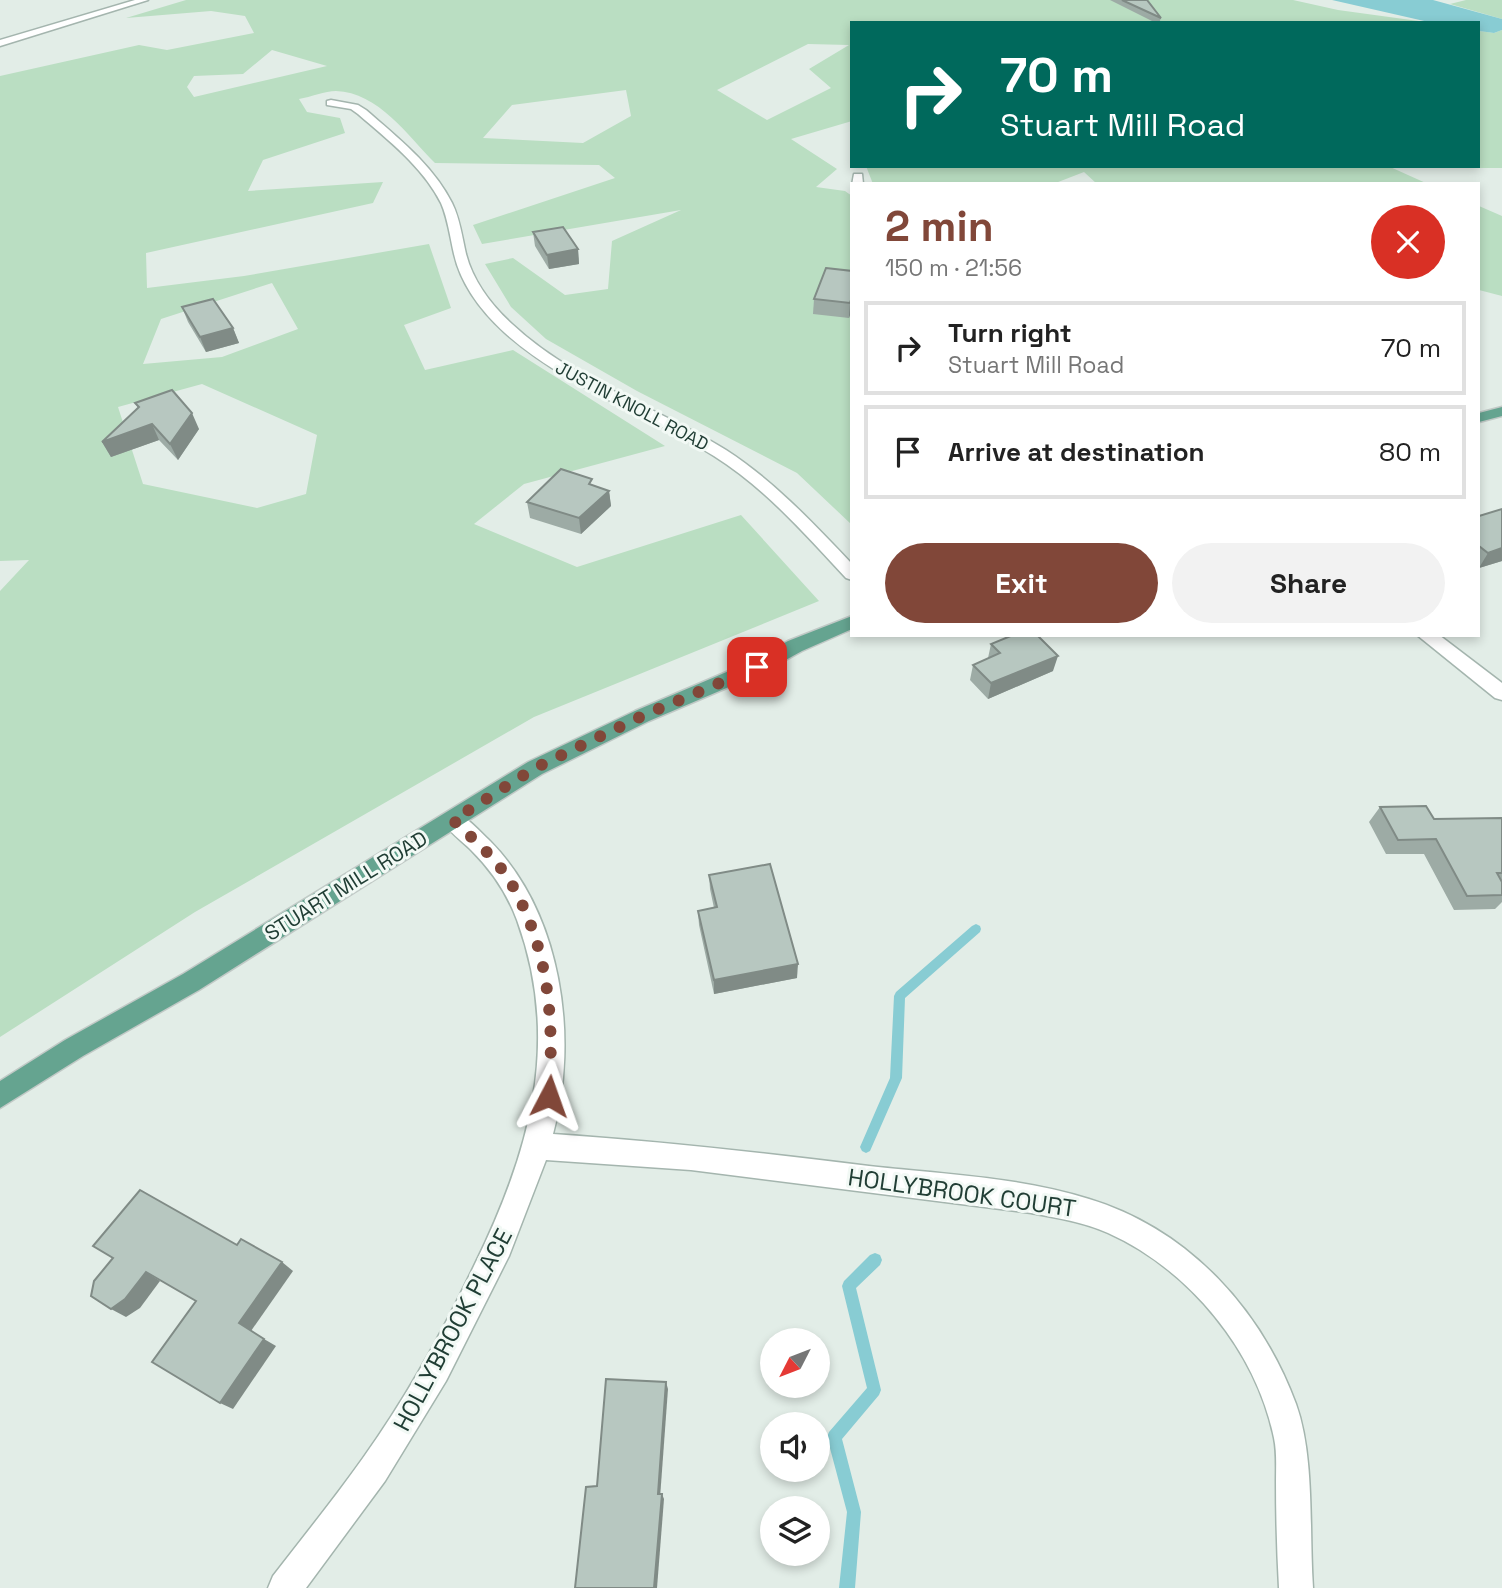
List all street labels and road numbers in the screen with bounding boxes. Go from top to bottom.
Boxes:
street label: JUSTIN KNOLL ROAD [552,355,713,456]
street label: STUART MILL ROAD [259,825,432,947]
street label: HOLLYBROOK COURT [846,1161,1078,1224]
street label: HOLLYBROOK PLACE [386,1223,519,1436]

